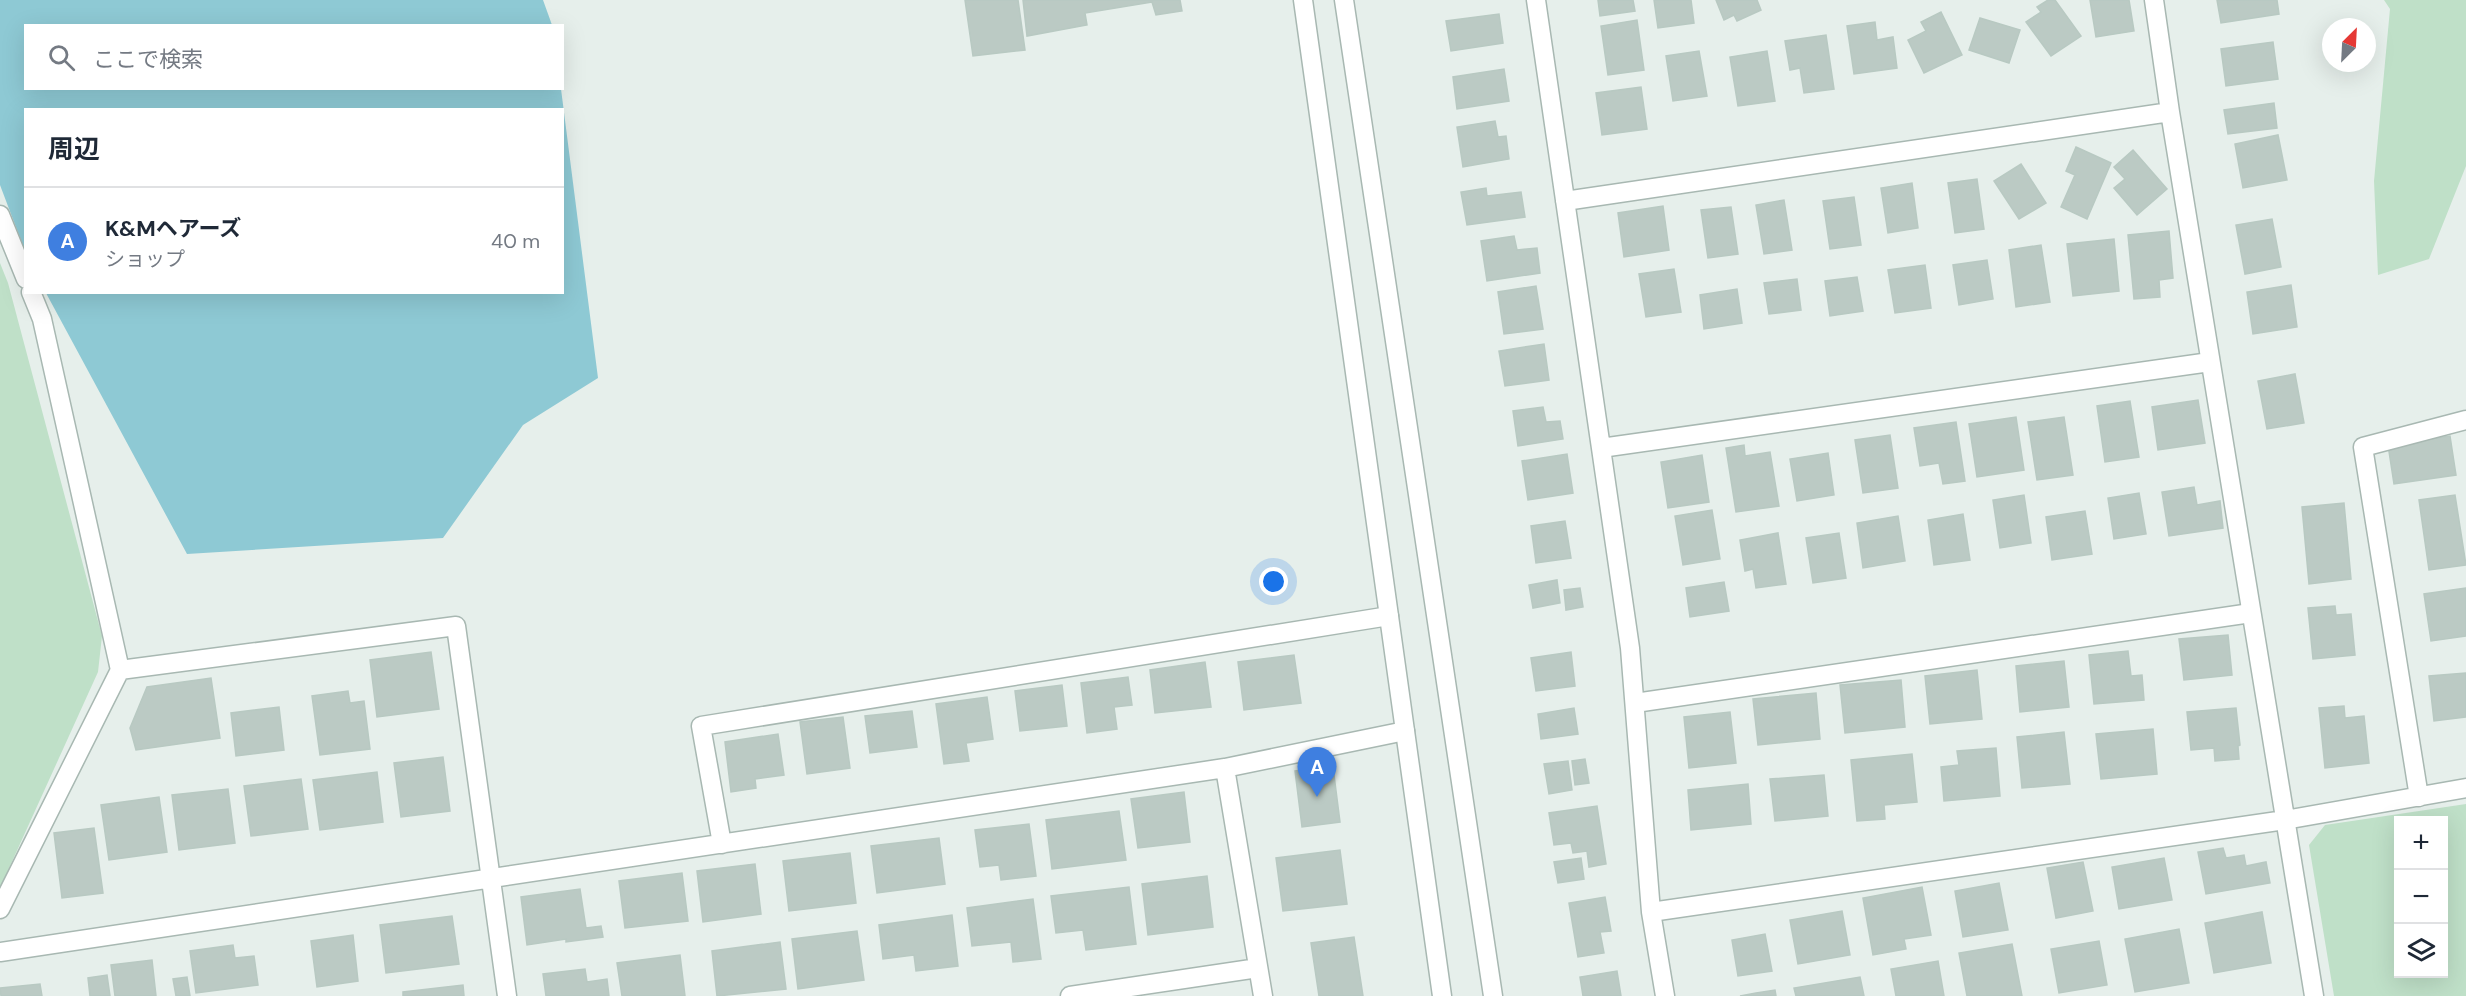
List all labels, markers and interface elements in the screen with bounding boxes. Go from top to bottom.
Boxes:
north arrow [2322,18,2376,72]
search box [24,24,564,90]
icon: search [45,41,78,74]
text: ここで検索 [93,45,203,74]
text: 周辺 [48,132,100,166]
text: K&Mヘアーズ [105,214,241,243]
text: A [60,228,75,254]
text: 40 m [491,228,540,254]
text: ショップ [105,246,185,272]
your location [1259,567,1288,596]
pin: A [1298,748,1336,797]
map controls [2394,816,2448,978]
button: + [2394,816,2448,870]
button: − [2394,870,2448,924]
button: layers [2394,924,2448,978]

